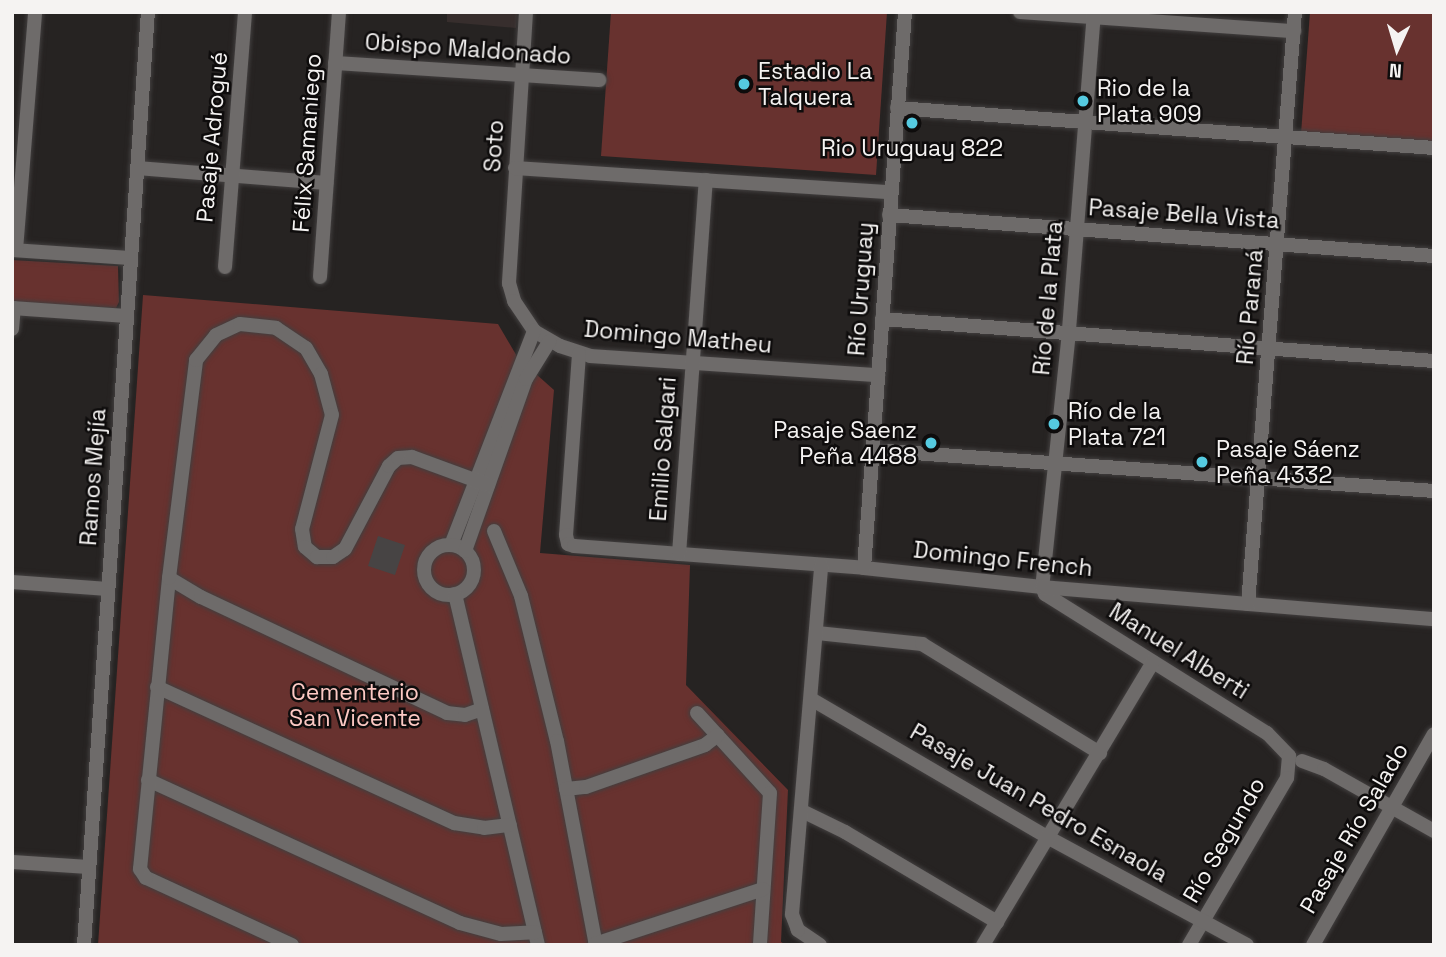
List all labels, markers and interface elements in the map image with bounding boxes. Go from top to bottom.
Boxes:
north arrow [1362,14,1432,84]
street label: Obispo Maldonado [364,28,572,70]
street label: Pasaje Adrogué [191,50,233,224]
street label: Félix Samaniego [287,53,327,233]
place label: Estadio La Talquera [758,57,873,111]
text: N [1388,58,1403,83]
place label: Rio de la Plata 909 [1097,74,1201,128]
marker: Estadio La Talquera [736,76,752,92]
marker: Rio de la Plata 909 [1075,93,1091,109]
marker: Rio Uruguay 822 [904,115,920,131]
street label: Soto [478,119,510,173]
place label: Rio Uruguay 822 [821,134,1003,162]
street label: Pasaje Bella Vista [1087,194,1281,234]
street label: Río de la Plata [1027,220,1069,376]
street label: Río Uruguay [843,221,879,357]
street label: Río Paraná [1231,248,1269,366]
street label: Domingo Matheu [583,315,773,359]
street label: Emilio Salgari [644,376,682,522]
place label: Río de la Plata 721 [1068,397,1166,451]
street label: Ramos Mejía [74,407,112,547]
place label: Pasaje Saenz Peña 4488 [773,416,917,470]
marker: Río de la Plata 721 [1046,416,1062,432]
marker: Pasaje Saenz Peña 4488 [923,435,939,451]
place label: Pasaje Sáenz Peña 4332 [1216,435,1360,489]
marker: Pasaje Sáenz Peña 4332 [1194,454,1210,470]
street label: Domingo French [912,536,1094,582]
street label: Manuel Alberti [1104,597,1254,705]
park label: Cementerio San Vicente [289,678,421,732]
street label: Pasaje Juan Pedro Esnaola [905,718,1173,888]
street label: Pasaje Río Salado [1294,738,1414,918]
street label: Río Segundo [1177,772,1271,908]

